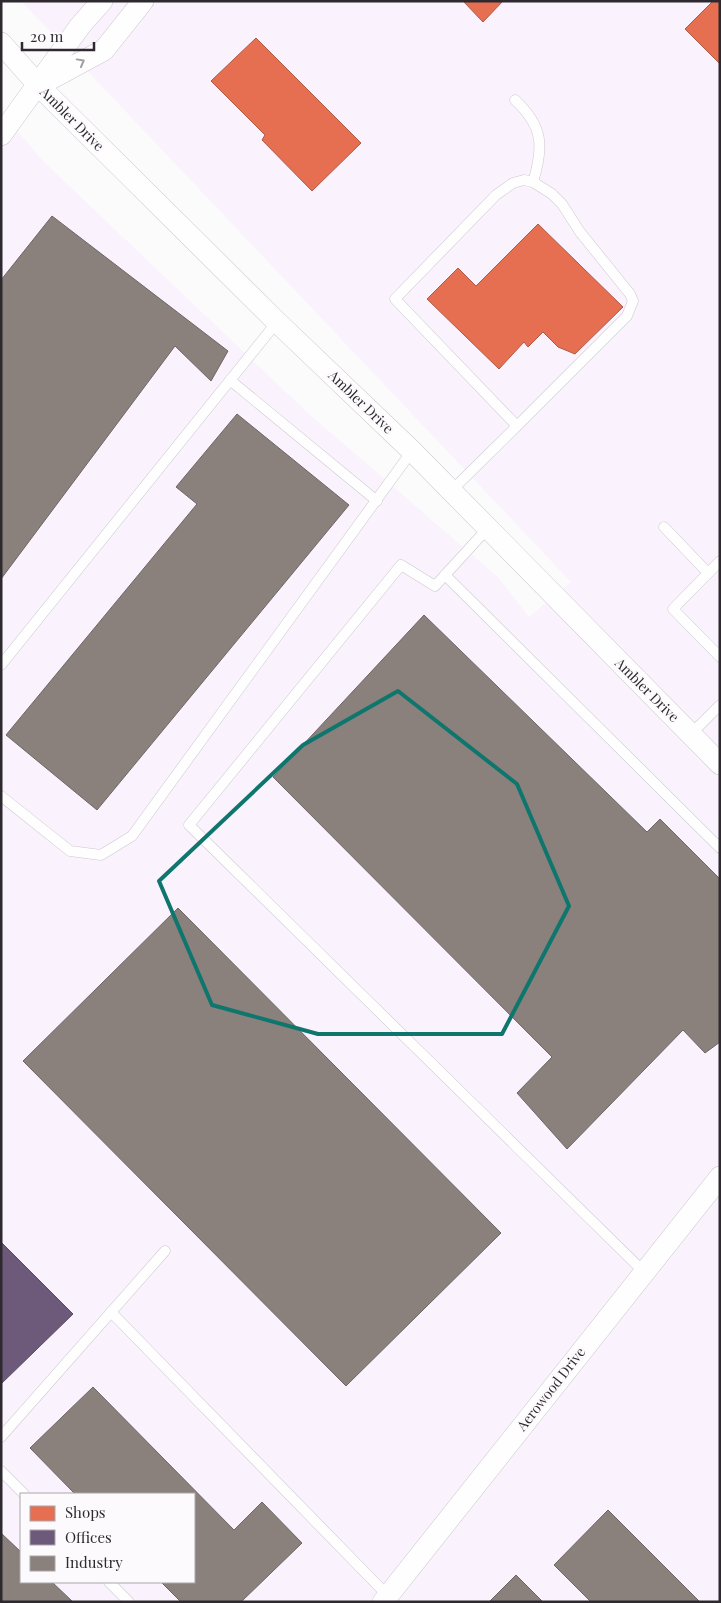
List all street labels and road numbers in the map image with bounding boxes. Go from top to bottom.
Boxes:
street label: Ambler Drive [35,82,109,155]
street label: Ambler Drive [324,365,398,438]
street label: Ambler Drive [610,653,684,726]
street label: Aerowood Drive [511,1343,589,1435]

